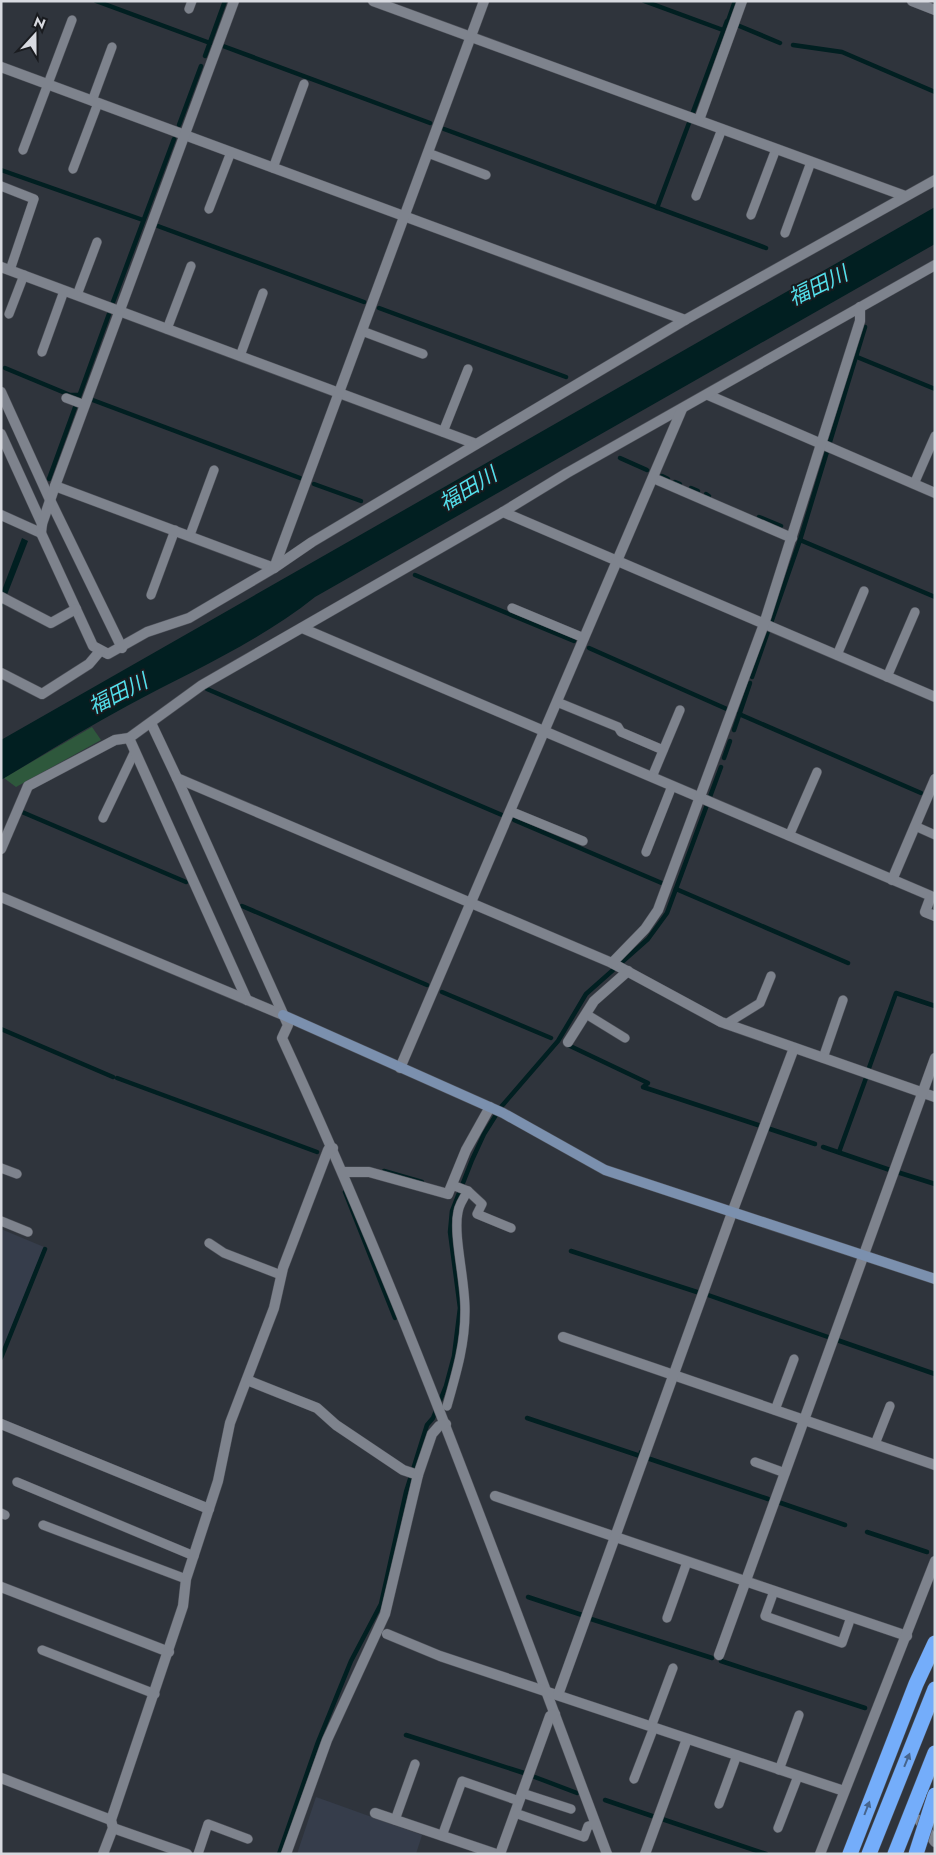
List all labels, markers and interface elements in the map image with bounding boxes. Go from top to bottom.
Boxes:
north arrow [10,10,60,60]
text: N [31,12,48,34]
water label: 福田川 [783,258,855,313]
water label: 福田川 [433,459,504,518]
water label: 福田川 [83,665,155,722]
one-way arrow [903,1753,911,1767]
one-way arrow [864,1801,872,1815]

